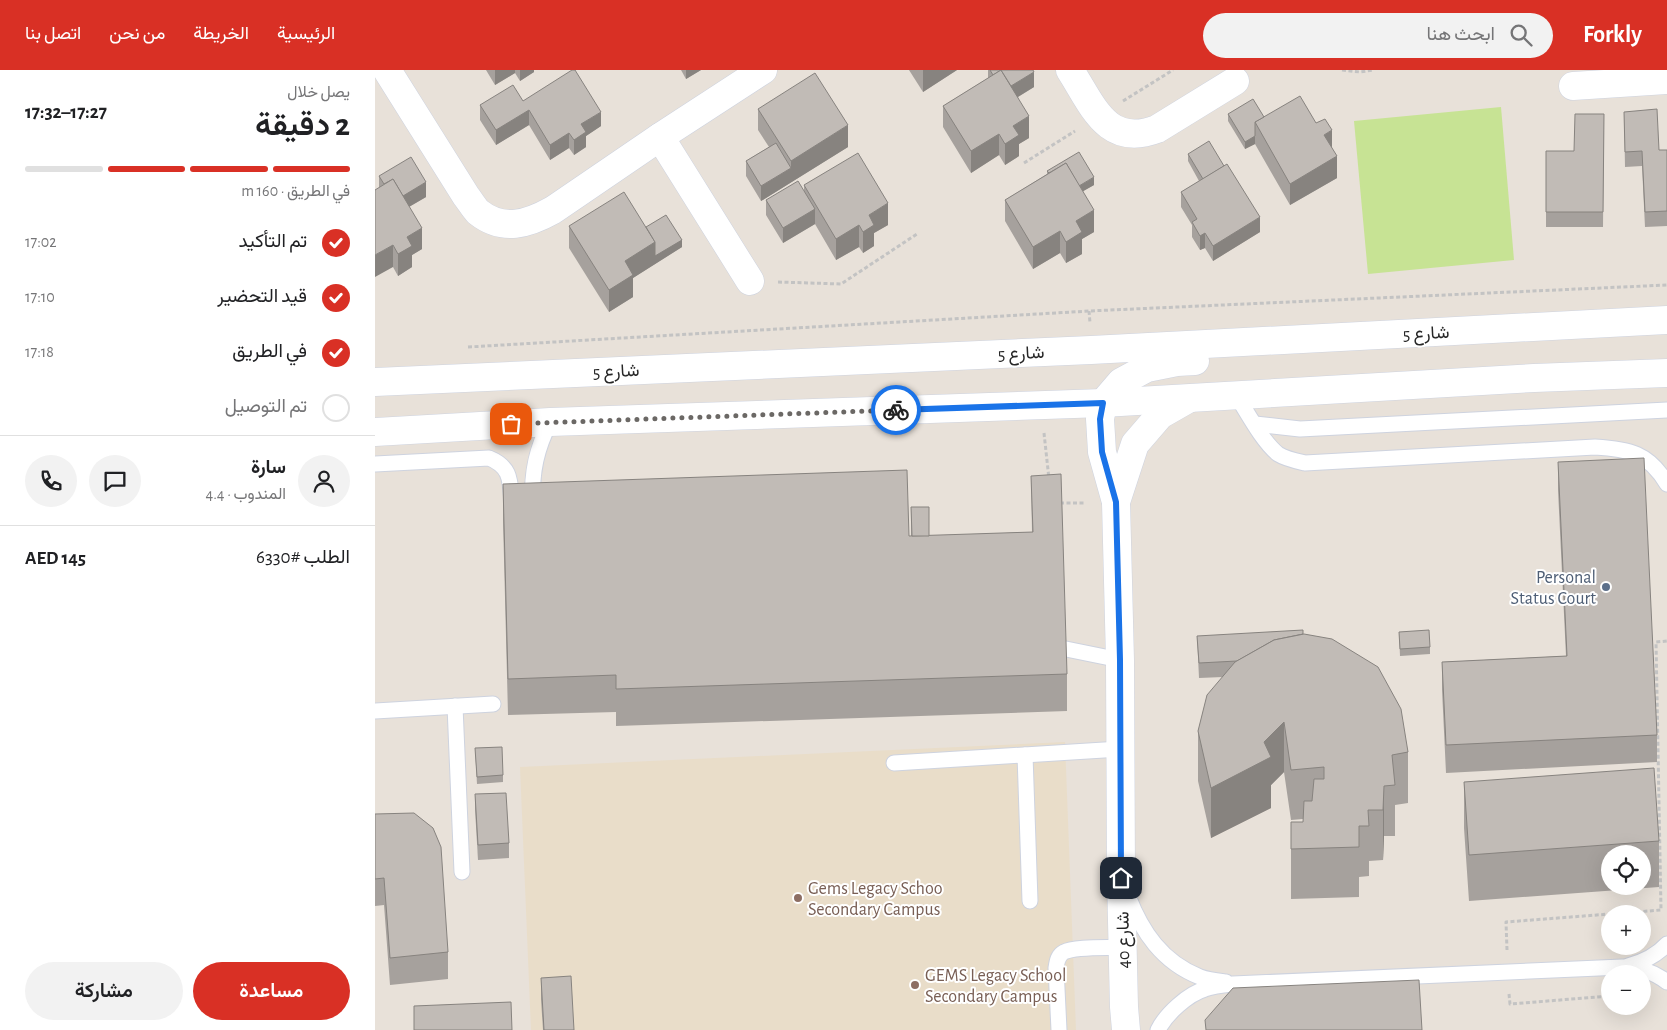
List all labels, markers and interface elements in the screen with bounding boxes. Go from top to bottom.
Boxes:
search box [1203,13,1553,58]
icon: search [1507,21,1535,49]
text: Forkly [1583,23,1642,47]
text: اتصل بنا [25,25,81,43]
text: من نحن [109,25,165,43]
text: الخريطة [193,25,249,43]
text: الرئيسية [277,25,335,43]
text: ابحث هنا [1427,25,1495,44]
text: يصل خلال [287,84,350,100]
text: 17:27–17:32 [25,103,107,122]
text: 2 دقيقة [255,109,350,141]
text: في الطريق · 160 m [241,183,350,199]
icon: check [322,229,350,257]
text: تم التأكيد [238,232,307,251]
text: 17:02 [25,234,57,250]
icon: check [322,284,350,312]
text: قيد التحضير [217,287,307,306]
text: 17:10 [25,289,55,305]
street label: شارع 5 [1402,324,1450,346]
icon: check [322,339,350,367]
text: في الطريق [232,342,307,361]
text: 17:18 [25,344,54,360]
street label: شارع 5 [997,344,1045,366]
street label: شارع 5 [592,362,640,384]
courier [871,385,921,435]
icon: bike [882,396,910,424]
text: تم التوصيل [225,397,307,416]
pin [490,403,532,445]
icon: bag [497,410,525,438]
button: phone [25,455,77,507]
button: chat [89,455,141,507]
button: person [298,455,350,507]
text: سارة [251,458,286,477]
text: المندوب · 4.4 [206,486,286,502]
text: الطلب #6330 [256,548,350,567]
text: AED 145 [25,549,86,568]
place label: Personal Status Court [1511,569,1596,608]
marker: Personal Status Court [1600,581,1612,593]
map controls [1601,845,1651,1015]
button: locate [1601,845,1651,895]
pin [1100,857,1142,899]
icon: home [1107,864,1135,892]
place label: Gems Legacy Schoo Secondary Campus [808,880,943,919]
marker: Gems Legacy Schoo Secondary Campus [792,892,804,904]
button: + [1601,905,1651,955]
street label: شارع 40 [1115,911,1135,969]
button: مشاركة [25,962,183,1020]
button: مساعدة [193,962,350,1020]
button: − [1601,965,1651,1015]
place label: GEMS Legacy School Secondary Campus [925,967,1066,1006]
marker: GEMS Legacy School Secondary Campus [909,979,921,991]

